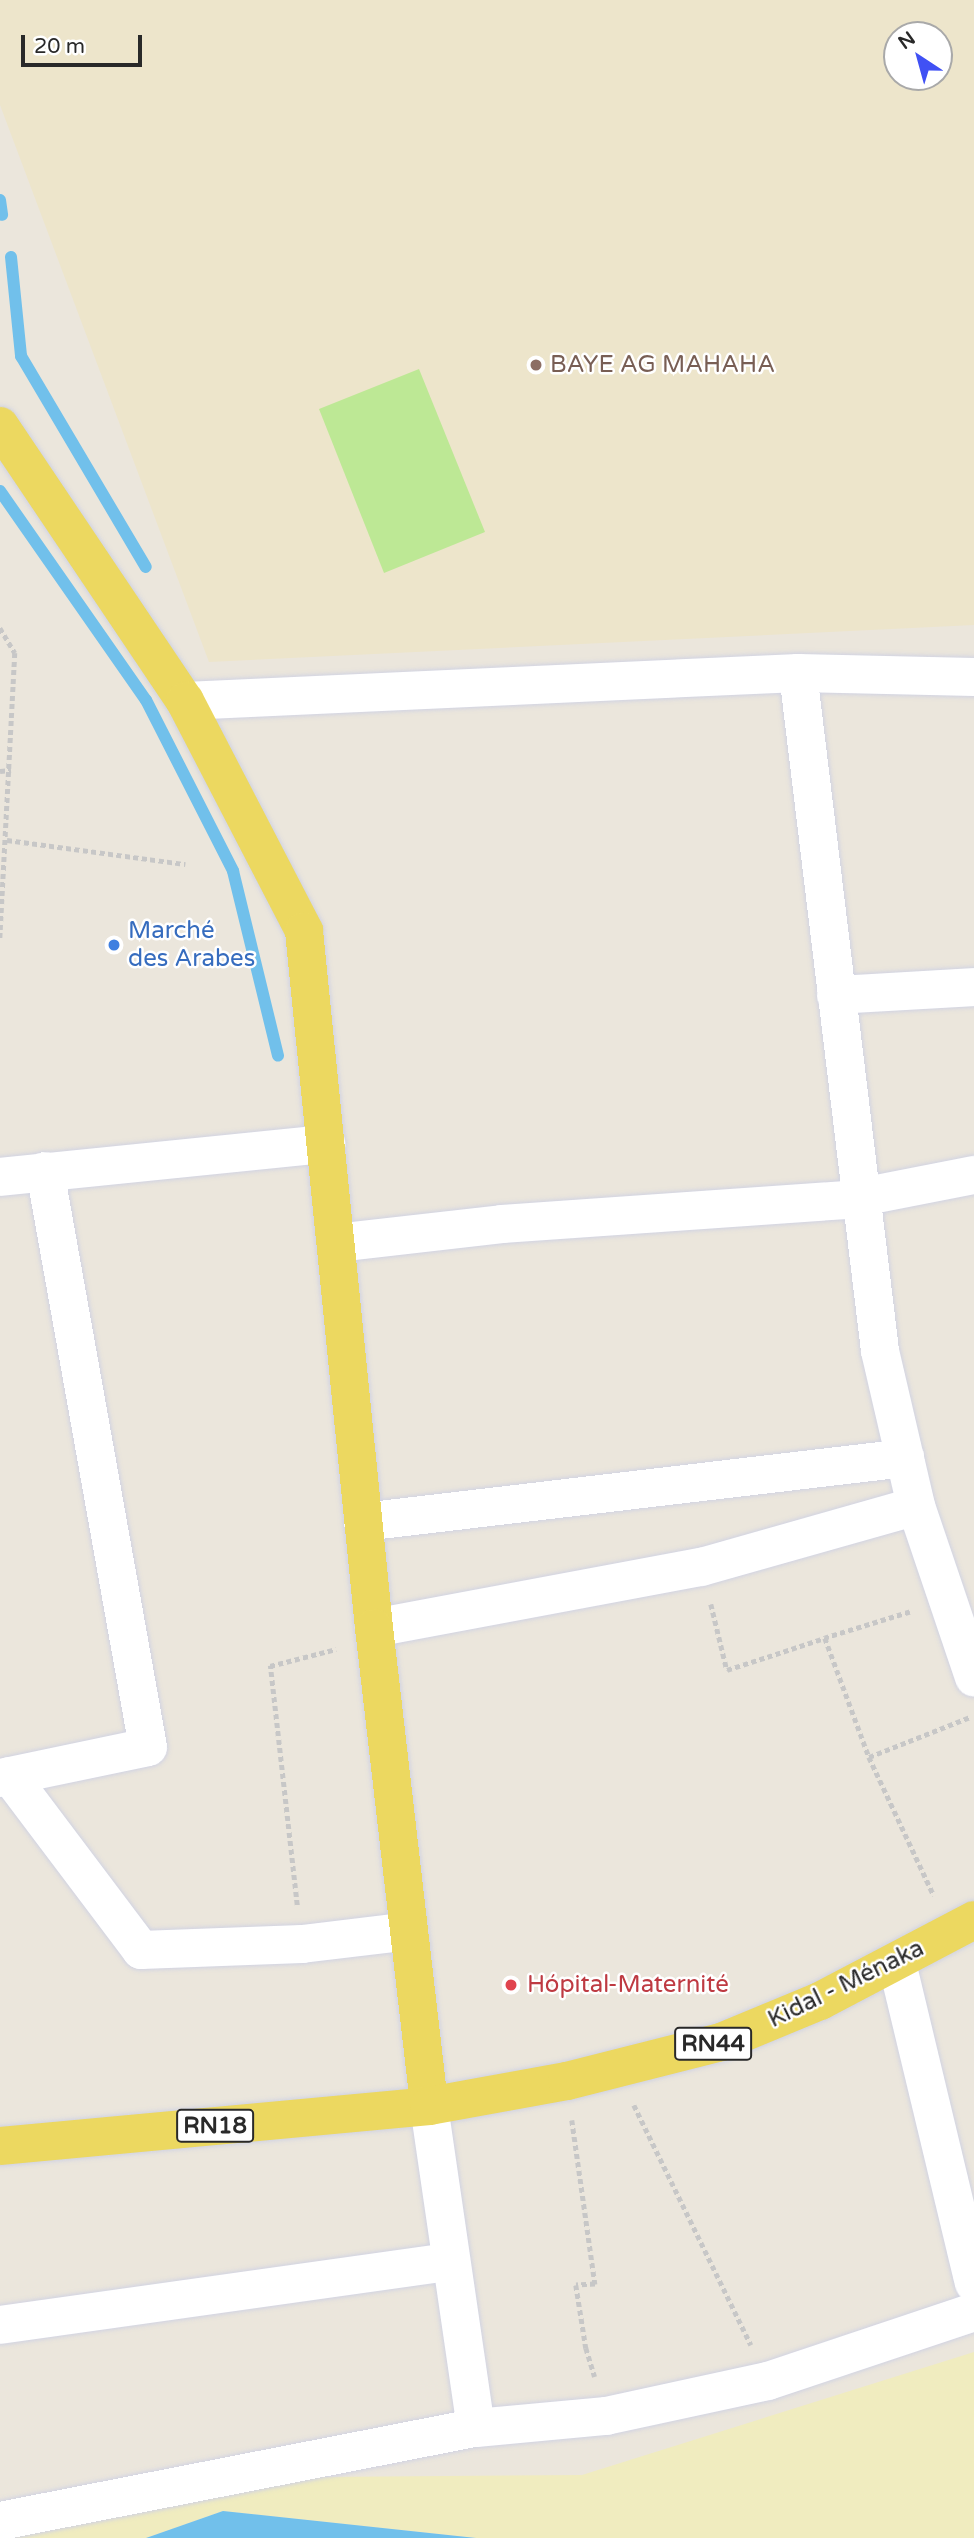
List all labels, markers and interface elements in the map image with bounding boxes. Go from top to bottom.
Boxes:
scale bar [24,21,145,65]
north arrow [883,21,953,91]
text: N [894,27,919,54]
text: 20 m [34,34,85,59]
place label: BAYE AG MAHAHA [550,351,775,379]
marker: BAYE AG MAHAHA [528,357,544,373]
place label: Marché des Arabes [128,917,255,973]
marker: Marché des Arabes [106,937,122,953]
street label: Kidal - Ménaka [763,1934,929,2034]
place label: Hópital-Maternité [527,1971,729,1999]
marker: Hópital-Maternité [501,1975,521,1995]
road number: RN44 [673,2024,753,2064]
road number: RN18 [175,2106,255,2146]

